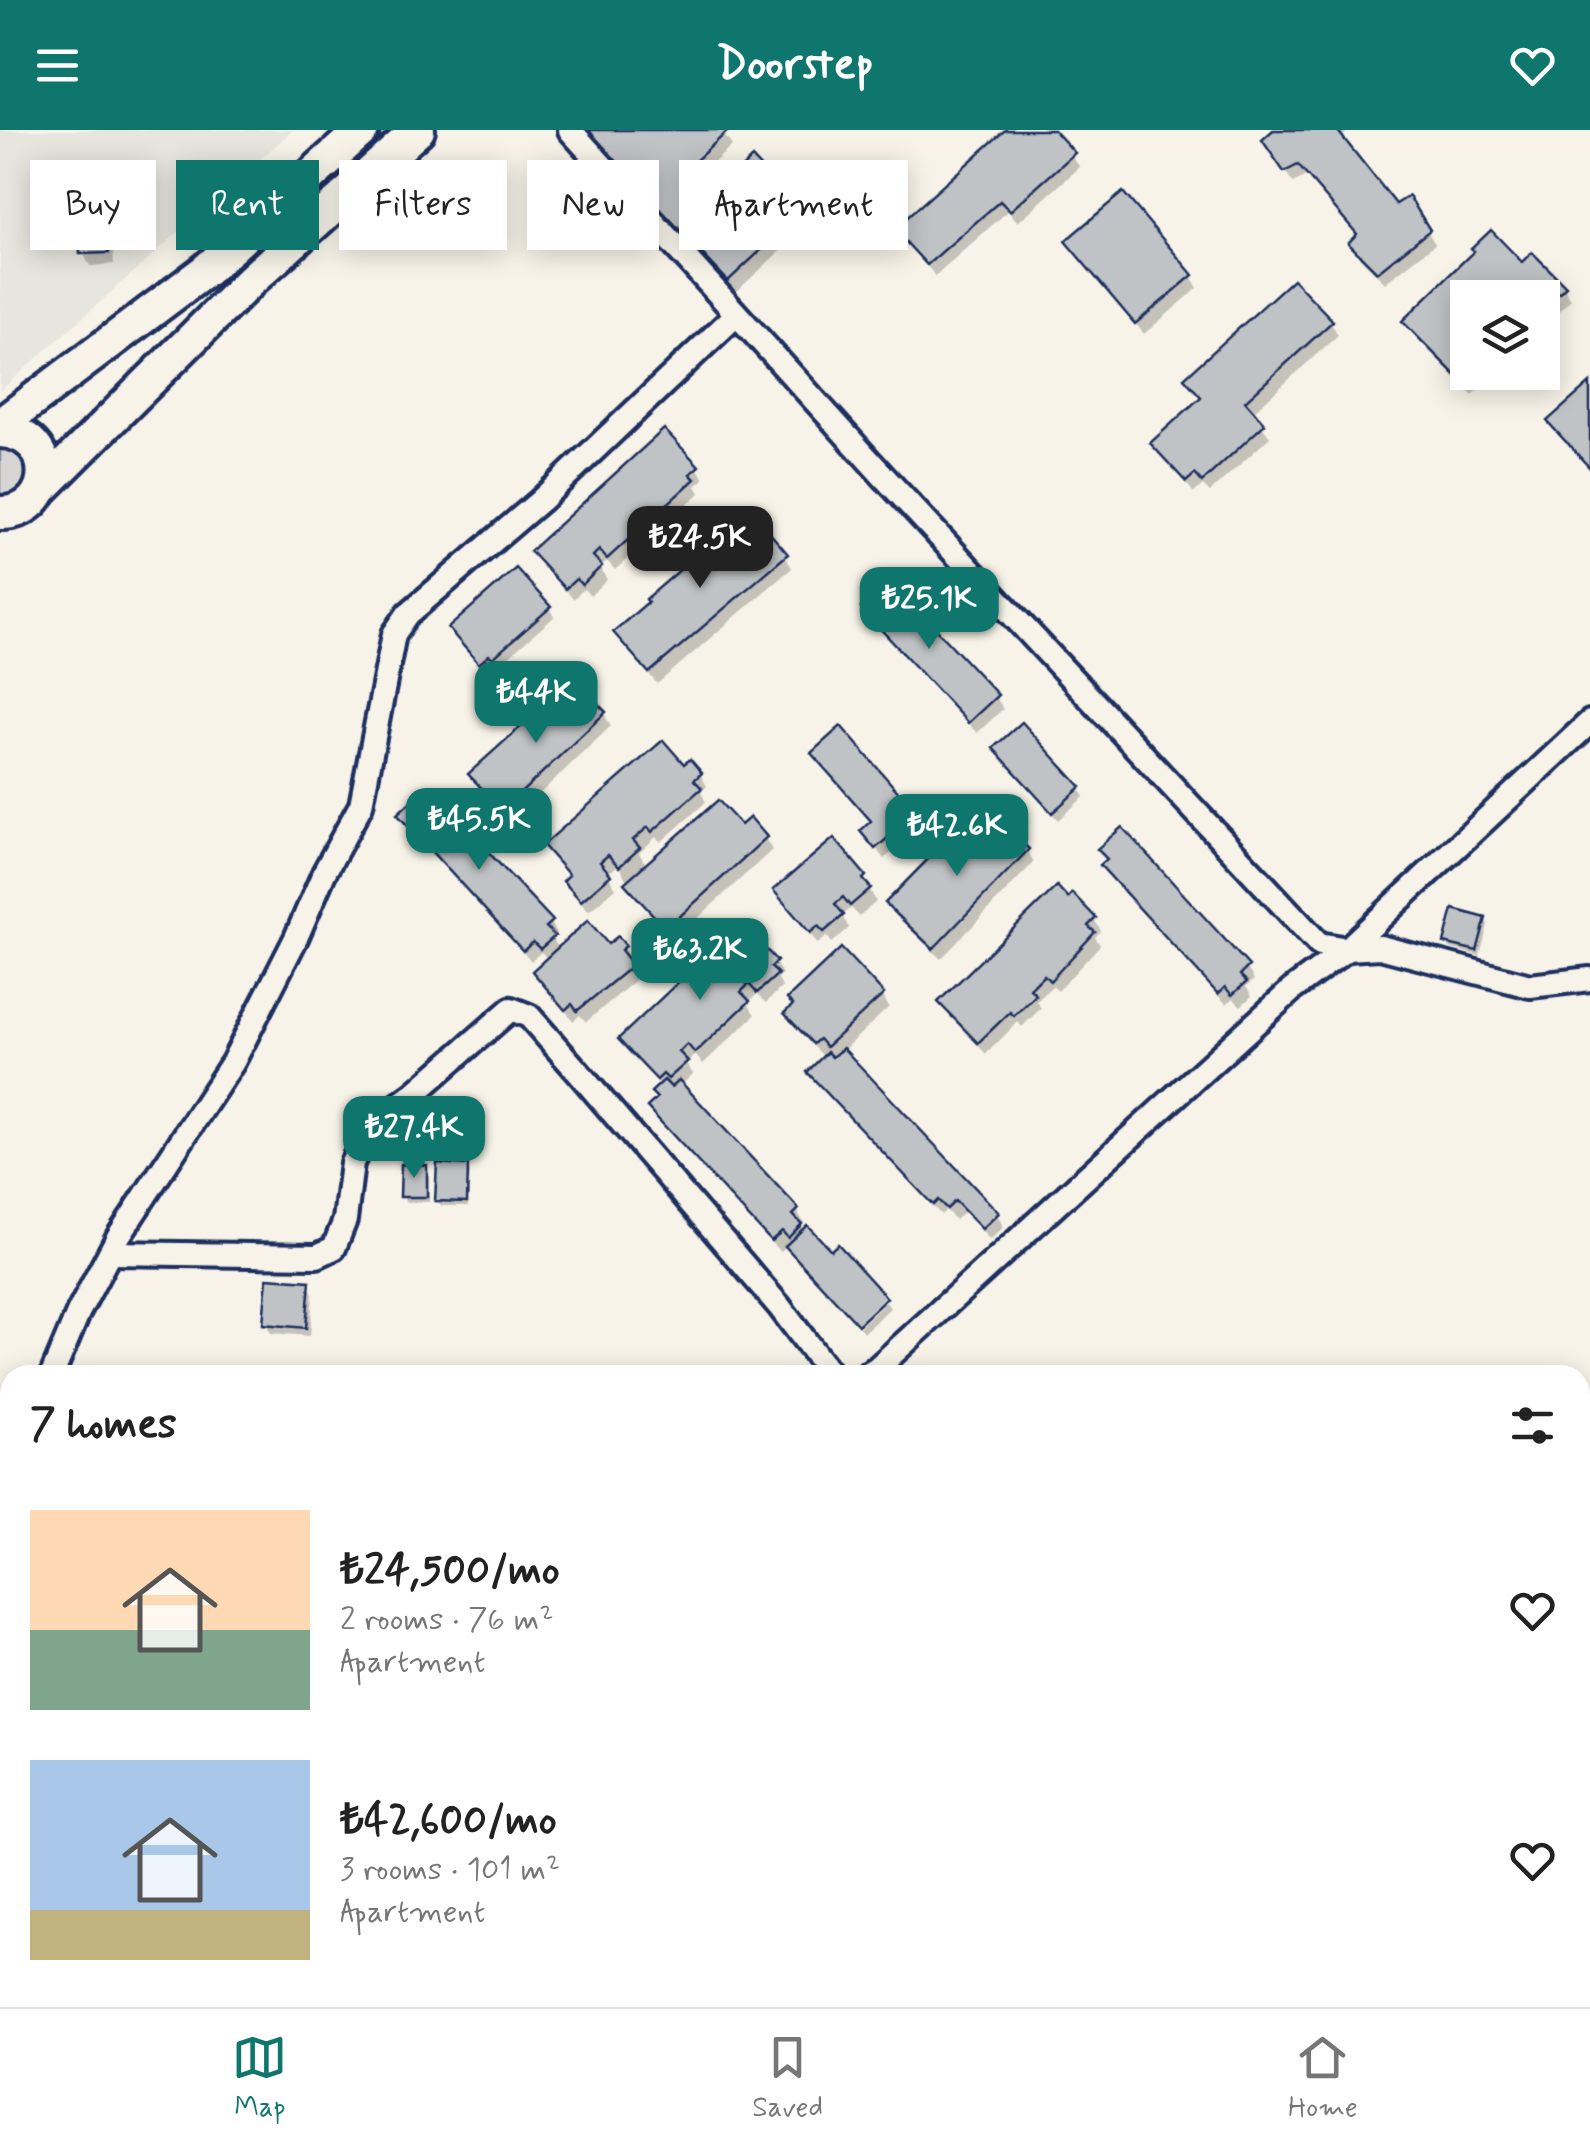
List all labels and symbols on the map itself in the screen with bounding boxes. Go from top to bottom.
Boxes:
pin: ₺24.5K [619,506,781,591]
pin: ₺25.1K [848,567,1010,652]
pin: ₺44K [477,661,595,746]
pin: ₺45.5K [398,788,560,873]
pin: ₺42.6K [876,794,1038,879]
pin: ₺63.2K [619,918,781,1003]
pin: ₺27.4K [333,1096,495,1181]

